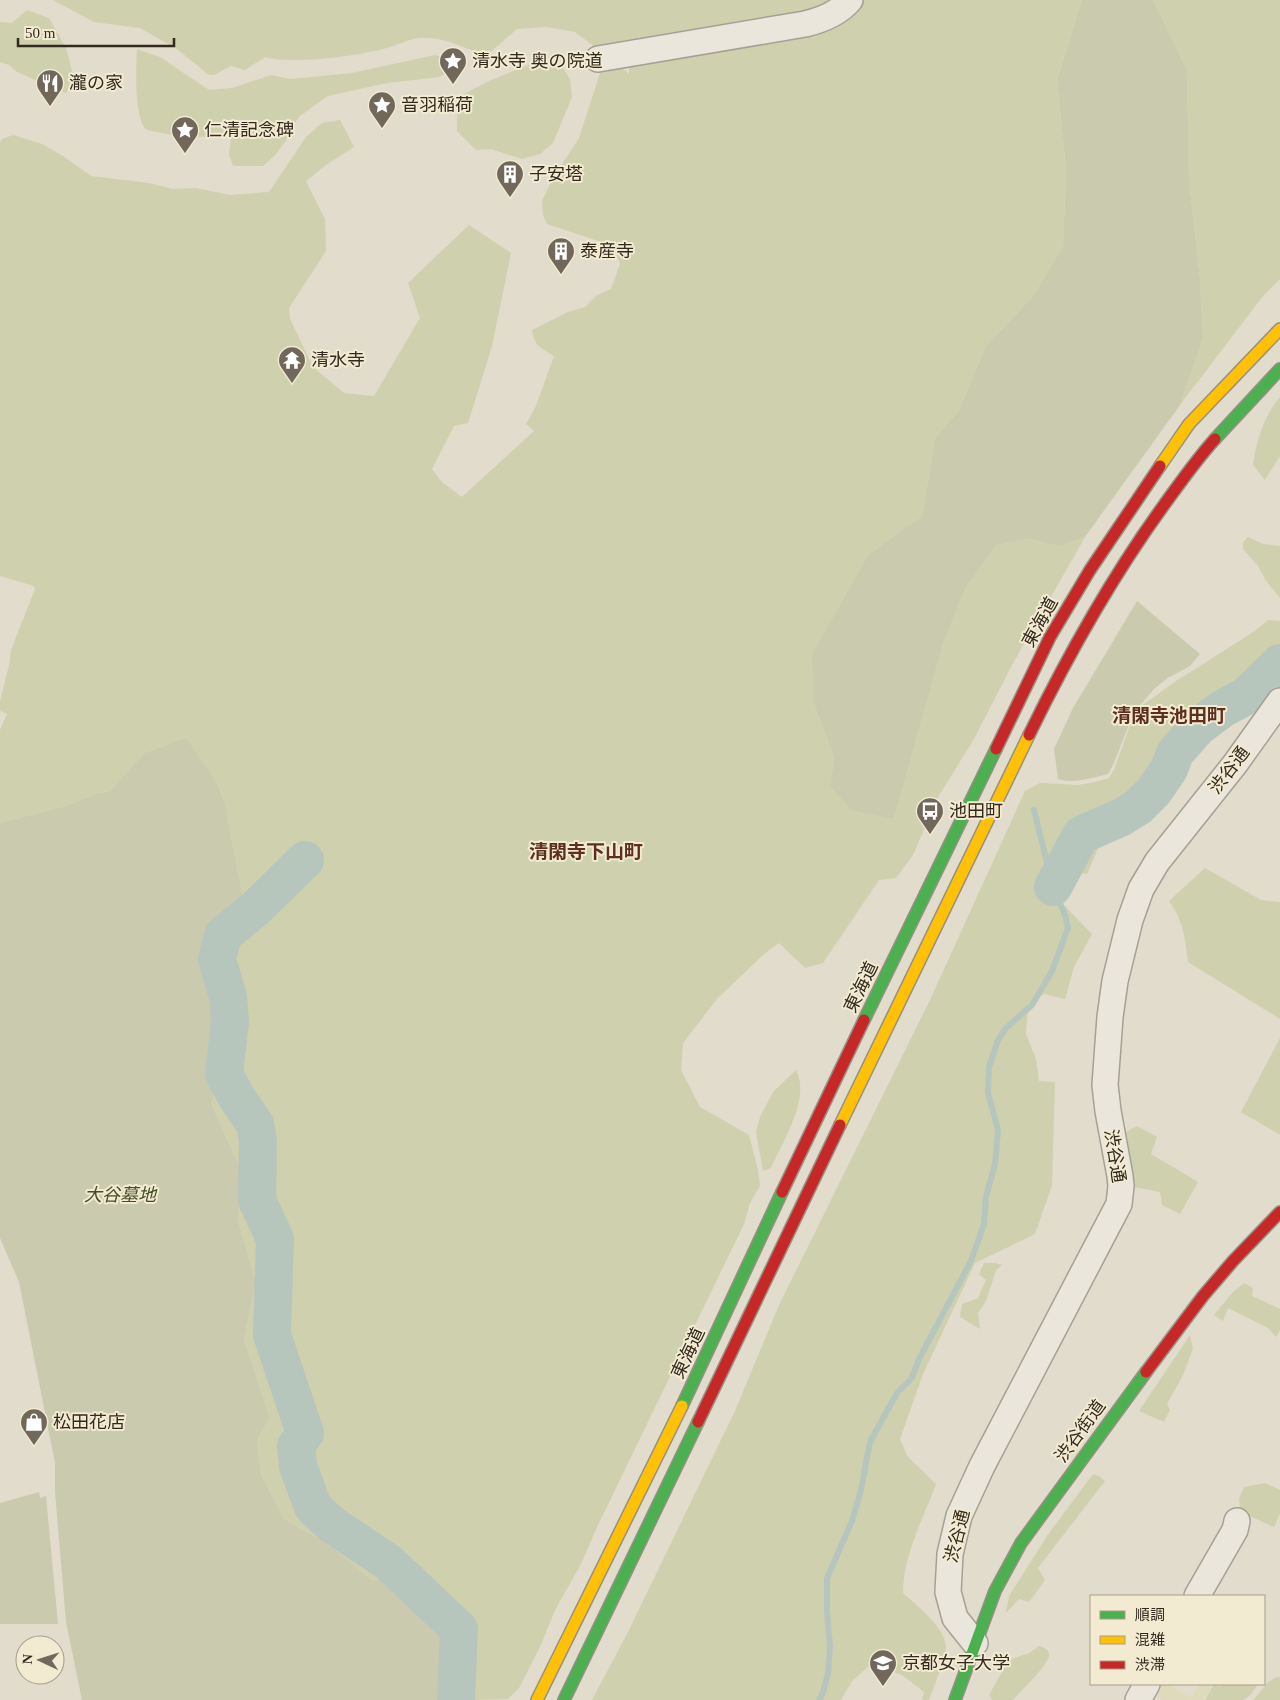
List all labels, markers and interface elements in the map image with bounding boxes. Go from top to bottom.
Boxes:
scale bar [18,15,174,47]
text: 50 m [25,25,56,41]
place icon: 清水寺 奥の院道 [438,46,468,85]
place label: 清水寺 奥の院道 [472,51,603,71]
restaurant icon: 瀧の家 [35,68,65,107]
place label: 瀧の家 [69,73,123,93]
place icon: 音羽稲荷 [367,90,397,129]
place label: 音羽稲荷 [401,95,473,115]
place icon: 仁清記念碑 [170,115,200,154]
place label: 仁清記念碑 [204,120,294,140]
building icon: 子安塔 [495,159,525,198]
place label: 子安塔 [529,164,583,184]
building icon: 泰産寺 [546,236,576,275]
place label: 泰産寺 [580,241,634,261]
temple icon: 清水寺 [277,345,307,384]
place label: 清水寺 [311,350,365,370]
street label: 東海道 [1018,594,1062,650]
district label: 清閑寺池田町 [1112,705,1226,726]
street label: 渋谷通 [1205,742,1253,798]
bus stop icon: 池田町 [915,796,945,835]
place label: 池田町 [949,801,1003,821]
district label: 清閑寺下山町 [529,841,643,862]
street label: 東海道 [840,958,882,1016]
street label: 渋谷通 [1101,1128,1129,1184]
park label: 大谷墓地 [84,1185,158,1205]
street label: 東海道 [668,1324,708,1382]
street label: 渋谷街道 [1051,1396,1109,1466]
shop icon: 松田花店 [19,1407,49,1446]
place label: 松田花店 [53,1412,125,1432]
street label: 渋谷通 [941,1507,973,1565]
legend [1090,1595,1265,1685]
text: 順調 [1135,1607,1165,1623]
text: 混雑 [1135,1632,1165,1648]
north arrow [15,1635,65,1685]
school or university icon: 京都女子大学 [868,1648,898,1687]
place label: 京都女子大学 [902,1653,1010,1673]
text: N [20,1654,35,1665]
text: 渋滞 [1135,1657,1165,1673]

